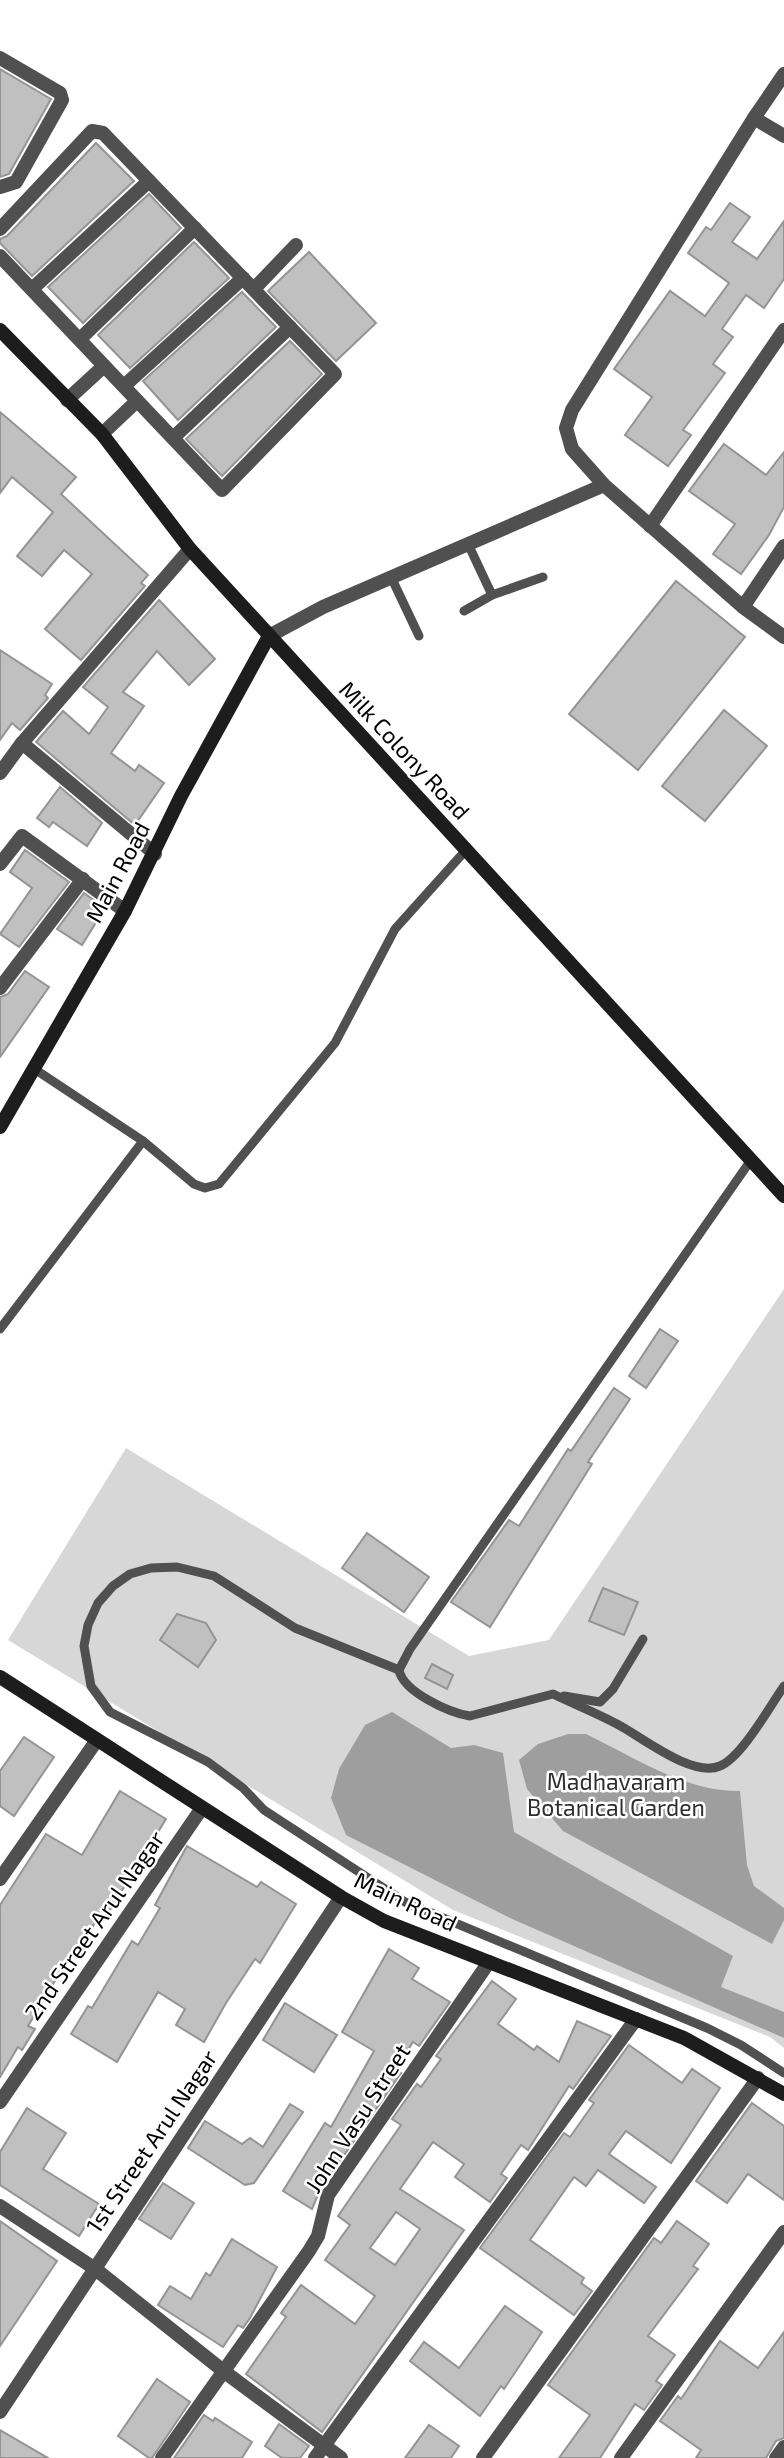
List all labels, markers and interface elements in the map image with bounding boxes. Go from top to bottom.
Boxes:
street label: Milk Colony Road [334,675,476,825]
street label: Main Road [79,817,155,927]
park label: Madhavaram Botanical Garden [527,1767,705,1821]
street label: 2nd Street Arul Nagar [18,1825,170,2025]
street label: Main Road [350,1865,462,1937]
street label: John Vasu Street [298,2038,416,2198]
street label: 1st Street Arul Nagar [79,2044,223,2238]

